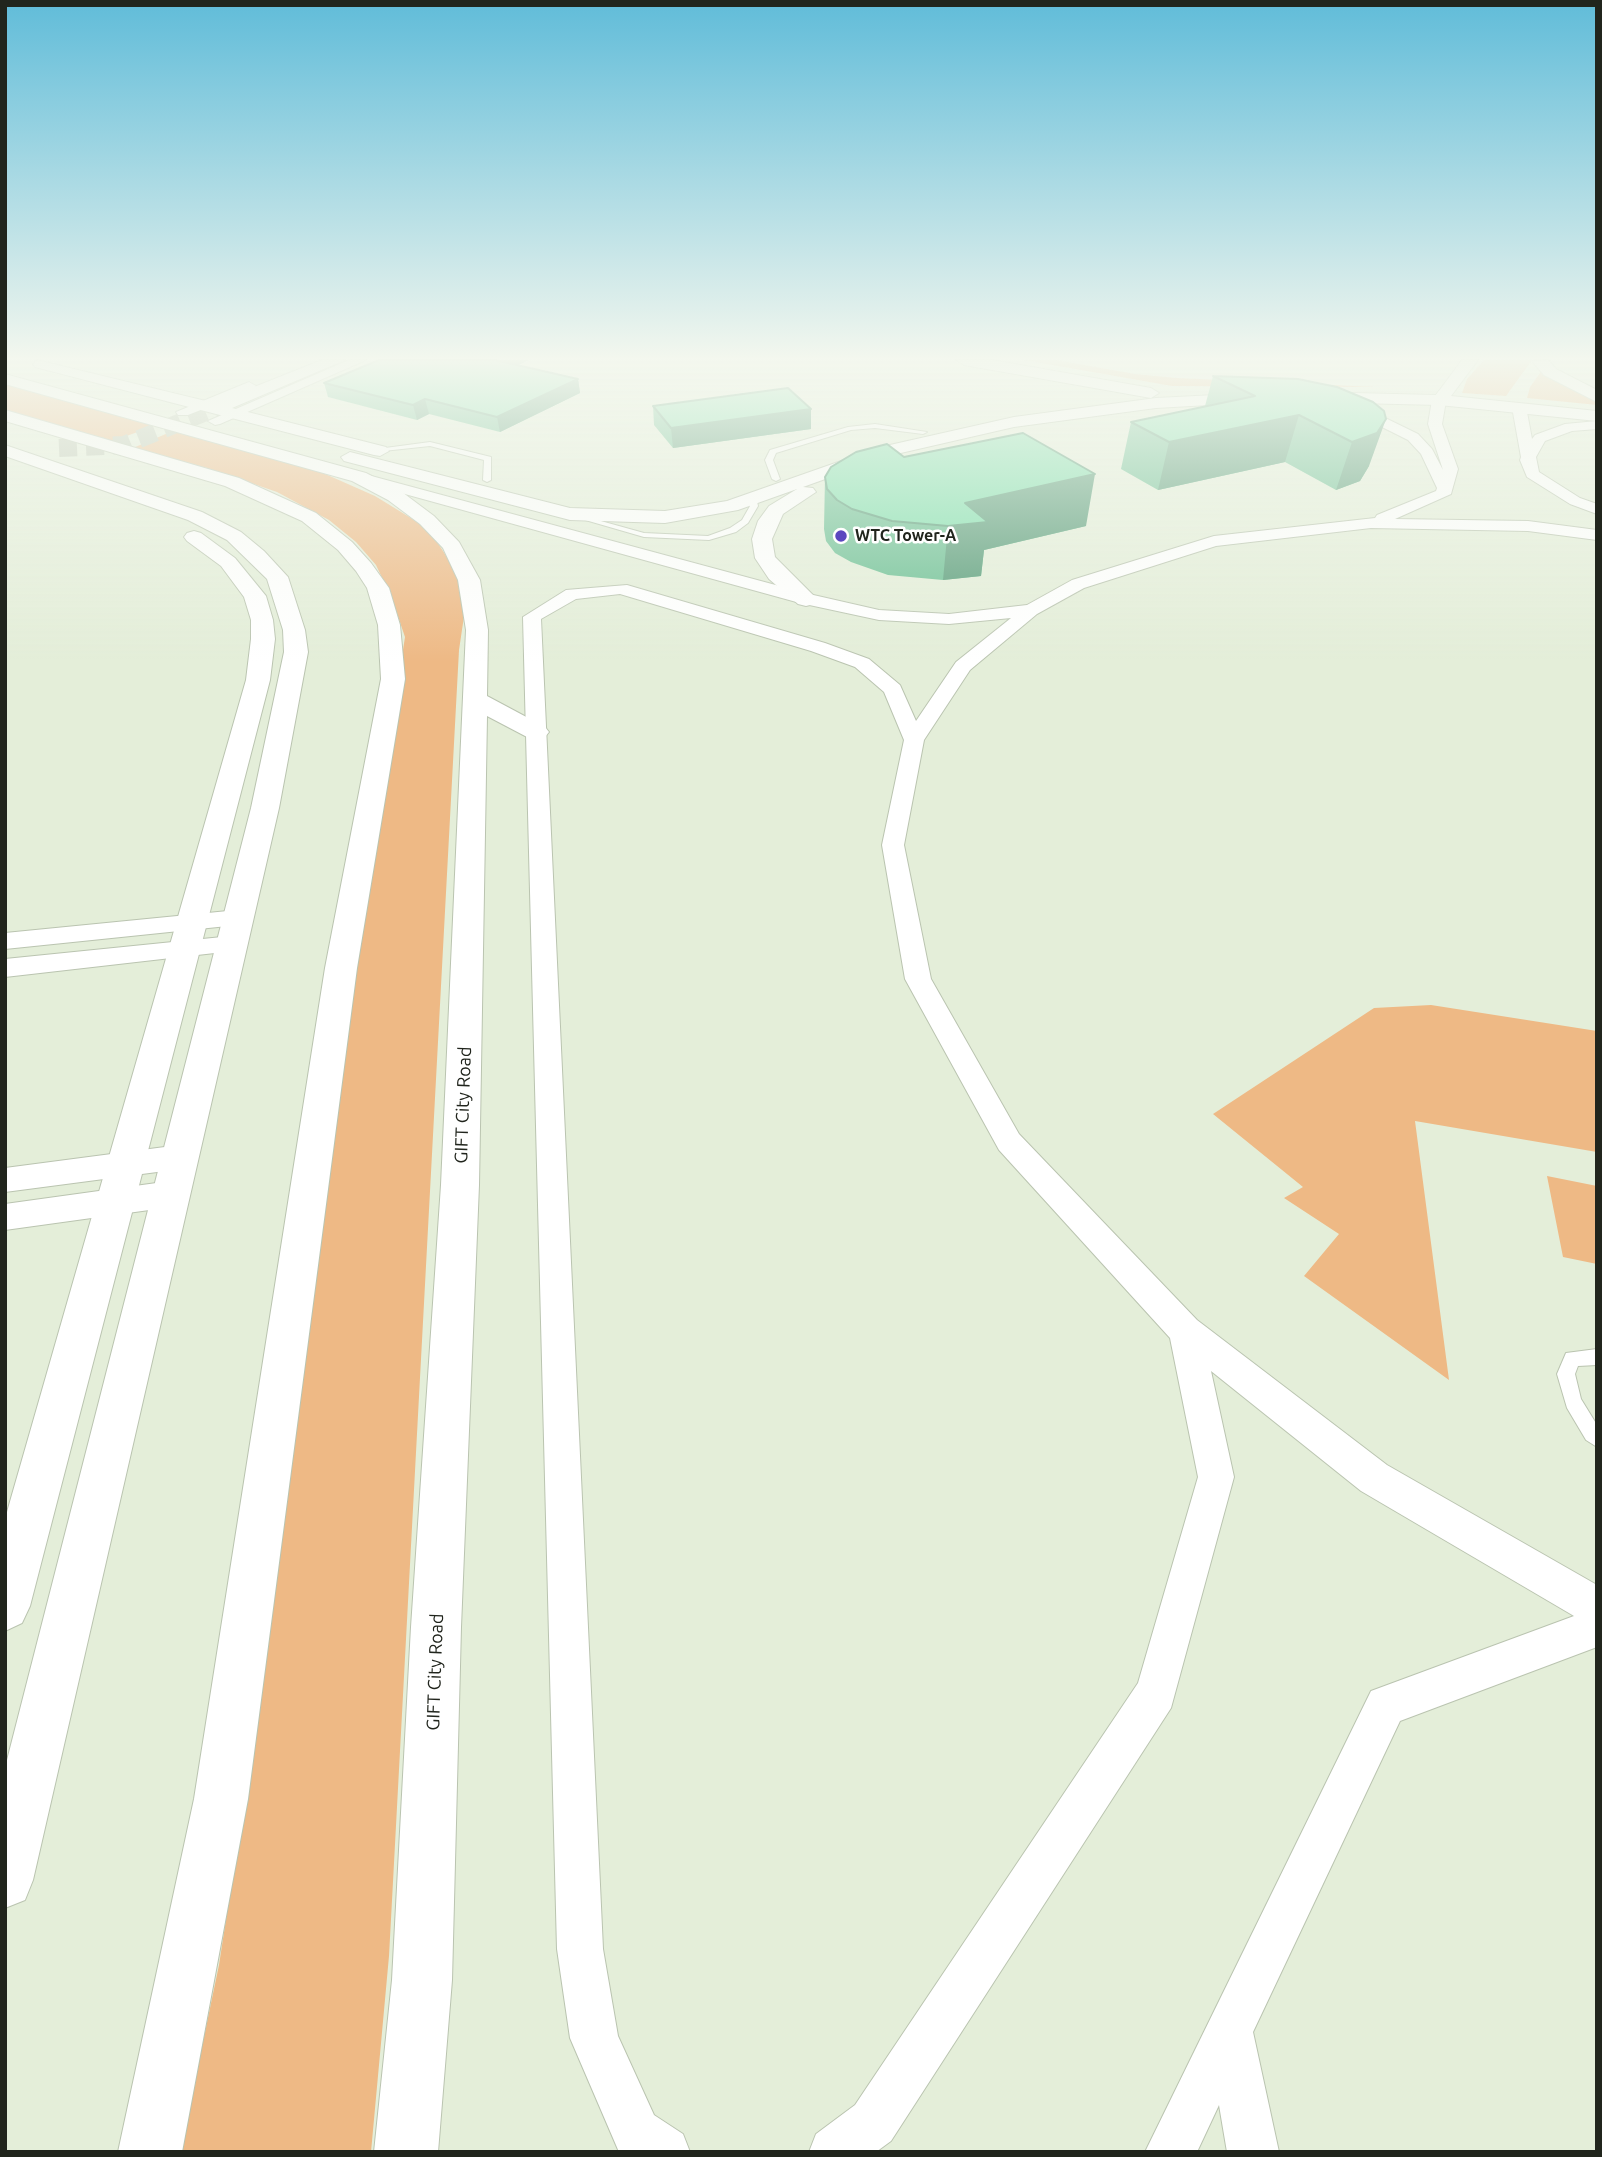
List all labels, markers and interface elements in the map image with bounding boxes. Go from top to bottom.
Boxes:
place label: WTC Tower-A [855,526,956,546]
marker: WTC Tower-A [833,528,849,544]
street label: GIFT City Road [450,1046,476,1164]
street label: GIFT City Road [422,1613,448,1731]

